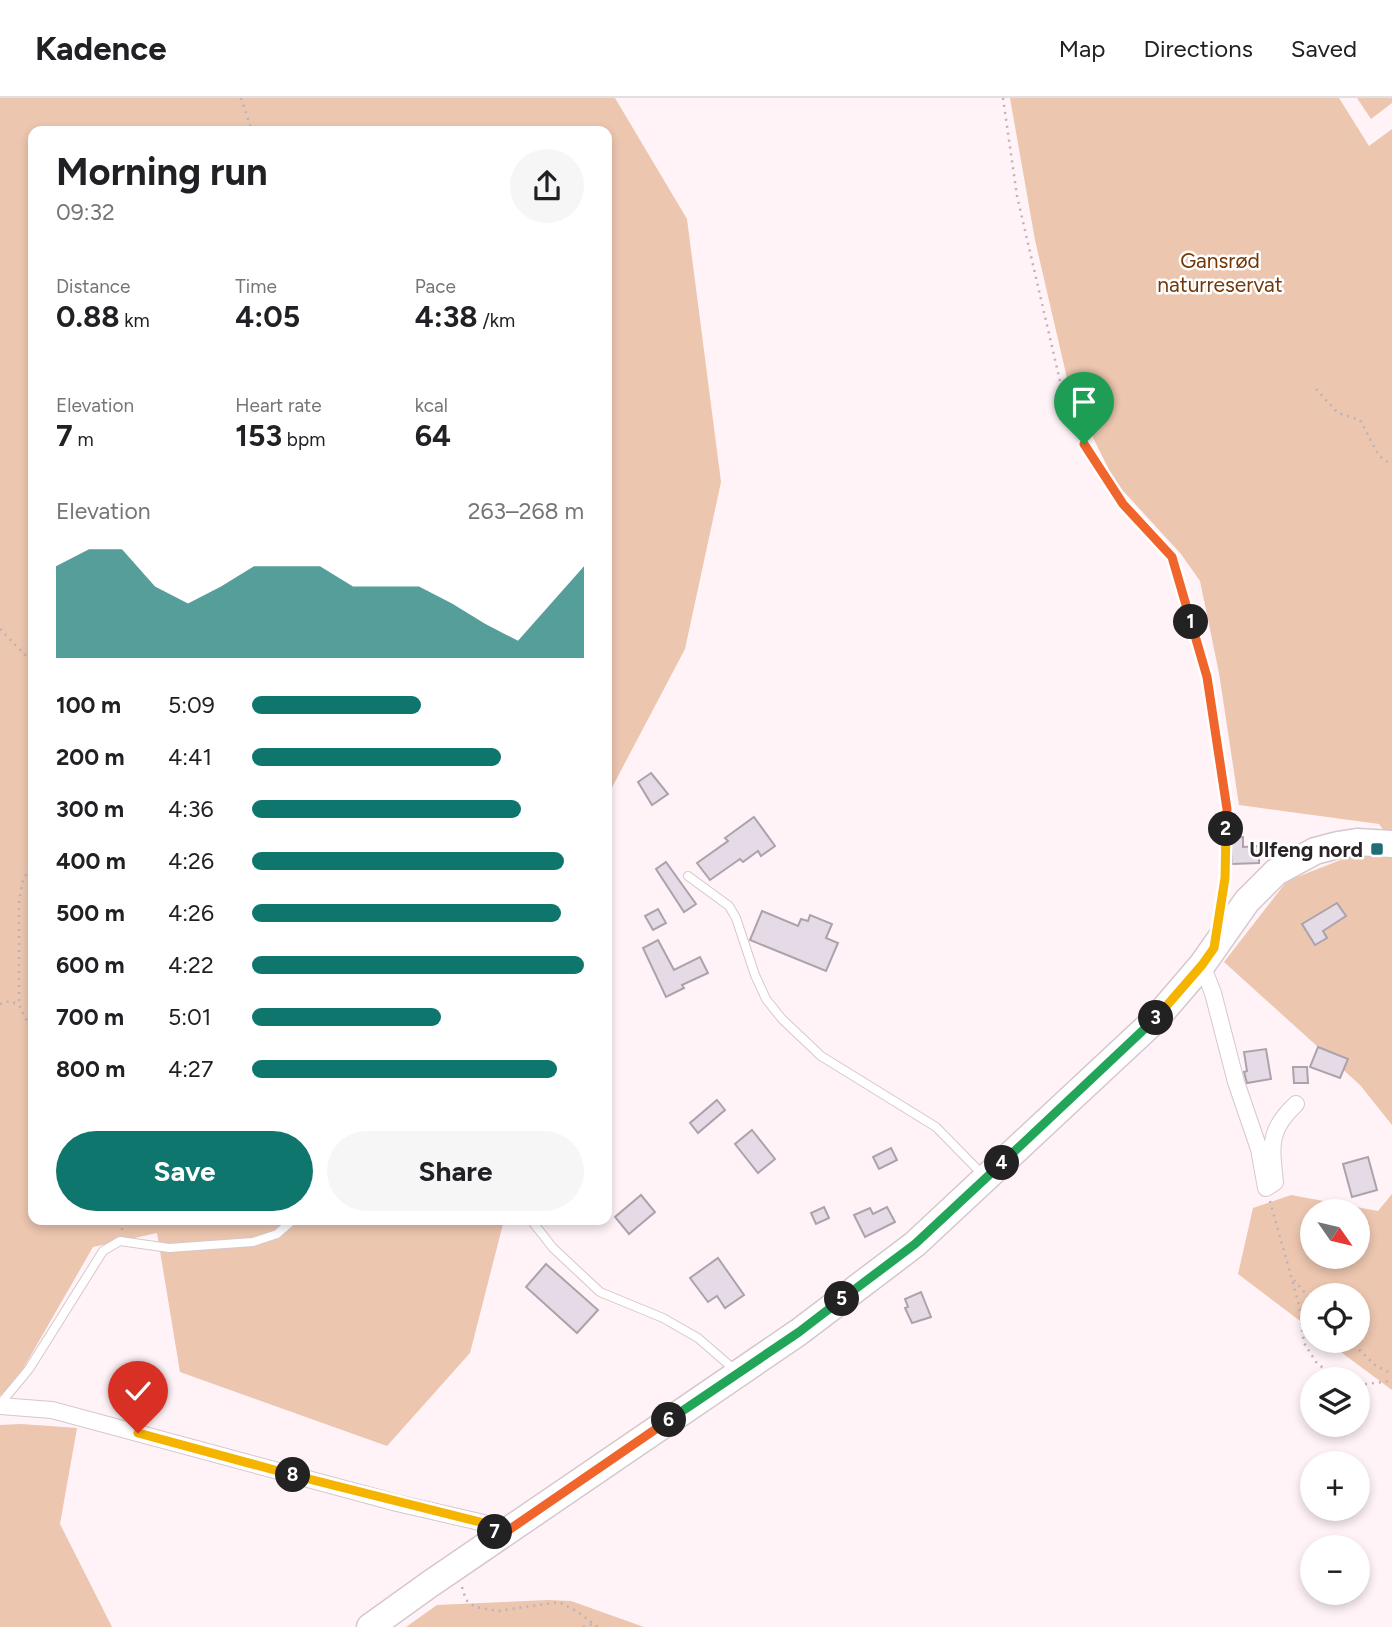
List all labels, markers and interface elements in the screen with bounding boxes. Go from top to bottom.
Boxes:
text: Kadence [35,29,167,68]
text: Map [1059,34,1105,63]
text: Directions [1143,34,1253,63]
text: Saved [1291,34,1357,63]
text: Morning run [56,149,268,195]
button: share [510,149,584,223]
text: 09:32 [56,198,115,226]
park label: Gansrød naturreservat [1157,248,1283,297]
text: Distance [56,275,130,298]
text: Time [235,275,277,298]
text: Pace [415,275,456,298]
text: 0.88 [56,298,120,335]
text: 4:05 [235,298,300,335]
text: 4:38 [415,298,478,335]
text: km [120,309,150,332]
text: /km [478,309,515,332]
pin [1054,372,1114,444]
icon: arrive [1065,383,1103,421]
text: Elevation [56,394,134,417]
text: Heart rate [235,394,322,417]
text: kcal [415,394,448,417]
text: 7 [56,417,73,454]
text: 153 [235,417,282,454]
text: 64 [415,417,451,454]
text: m [73,428,94,451]
text: bpm [282,428,325,451]
text: Elevation [56,497,151,525]
text: 263–268 m [468,497,584,525]
pin: 1 [1174,604,1208,640]
text: 1 [1186,610,1195,633]
text: 100 m [56,691,121,719]
text: 5:09 [168,691,215,719]
text: 200 m [56,743,125,771]
text: 4:41 [168,743,212,771]
text: 300 m [56,795,124,823]
text: 4:36 [168,795,214,823]
pin: 2 [1208,812,1244,846]
text: 2 [1220,817,1231,840]
place label: Ulfeng nord [1249,837,1363,862]
marker: Ulfeng nord [1369,841,1385,857]
text: 400 m [56,847,126,875]
text: 4:26 [168,847,214,875]
text: 500 m [56,899,125,927]
text: 4:26 [168,899,214,927]
text: 600 m [56,951,125,979]
text: 4:22 [168,951,214,979]
pin: 3 [1138,1000,1174,1035]
text: 700 m [56,1003,124,1031]
text: 5:01 [168,1003,211,1031]
text: 3 [1150,1006,1161,1029]
text: 800 m [56,1055,125,1083]
text: 4:27 [168,1055,213,1083]
button: Save [56,1131,313,1211]
button: Share [327,1131,584,1211]
pin: 4 [984,1146,1020,1180]
text: 4 [995,1151,1008,1174]
north arrow [1300,1199,1370,1269]
map controls [1300,1199,1370,1605]
pin: 5 [824,1282,860,1316]
button: locate [1300,1283,1370,1353]
text: 5 [836,1287,847,1310]
pin [108,1361,168,1433]
button: layers [1300,1367,1370,1437]
icon: check [119,1372,157,1410]
pin: 6 [652,1402,686,1438]
text: 6 [663,1408,674,1431]
button: + [1300,1451,1370,1521]
pin: 8 [276,1458,310,1492]
text: 8 [287,1463,298,1486]
pin: 7 [477,1514,512,1550]
text: 7 [489,1520,500,1543]
button: − [1300,1535,1370,1605]

